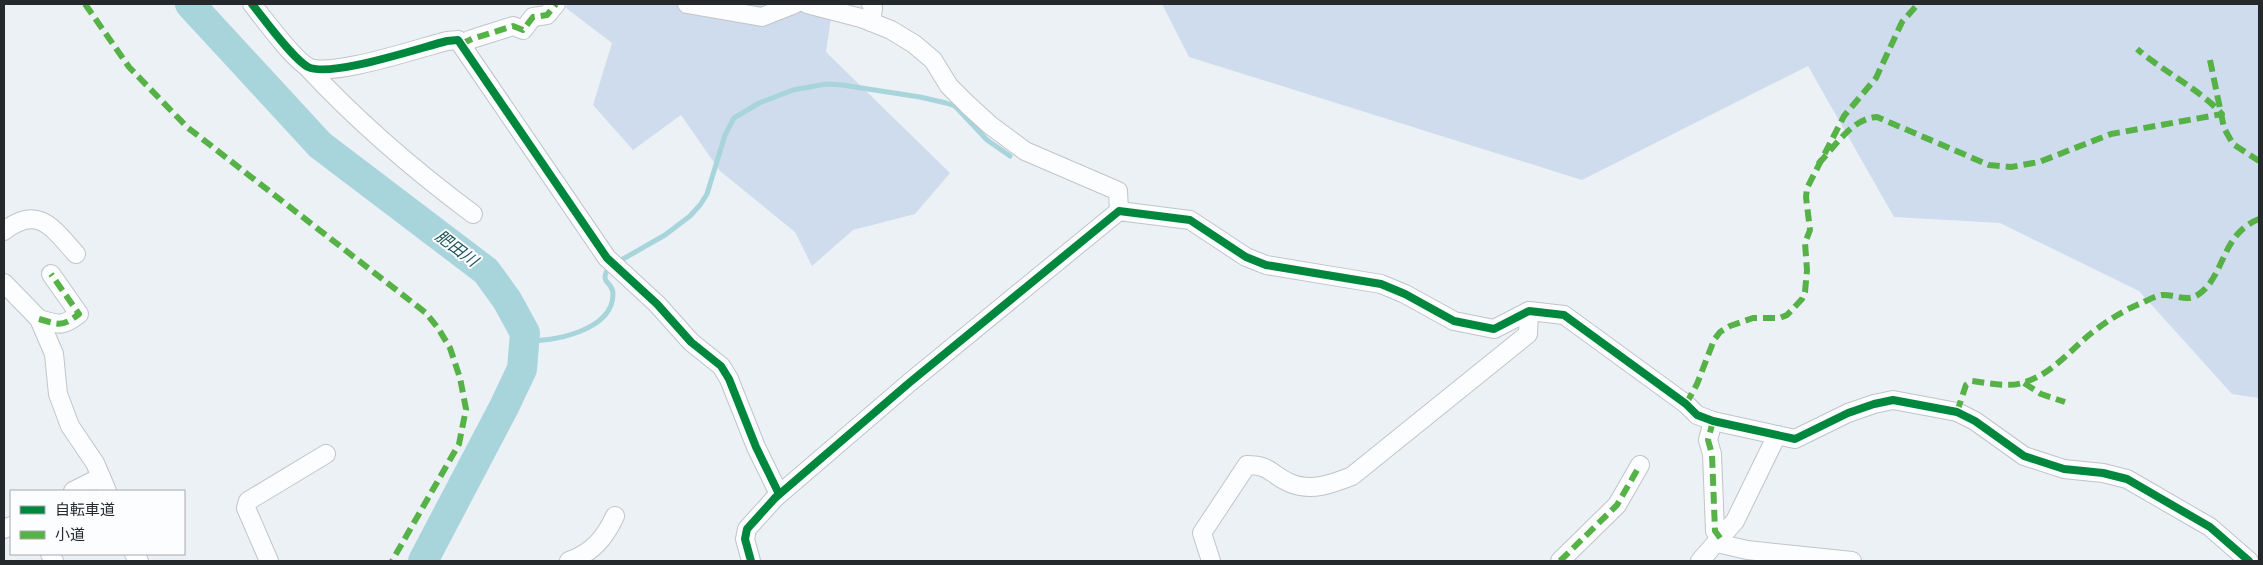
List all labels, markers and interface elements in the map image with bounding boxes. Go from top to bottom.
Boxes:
water label: 肥田川 [432,226,484,271]
legend [10,490,185,555]
text: 自転車道 [55,500,115,518]
text: 小道 [55,525,85,543]

